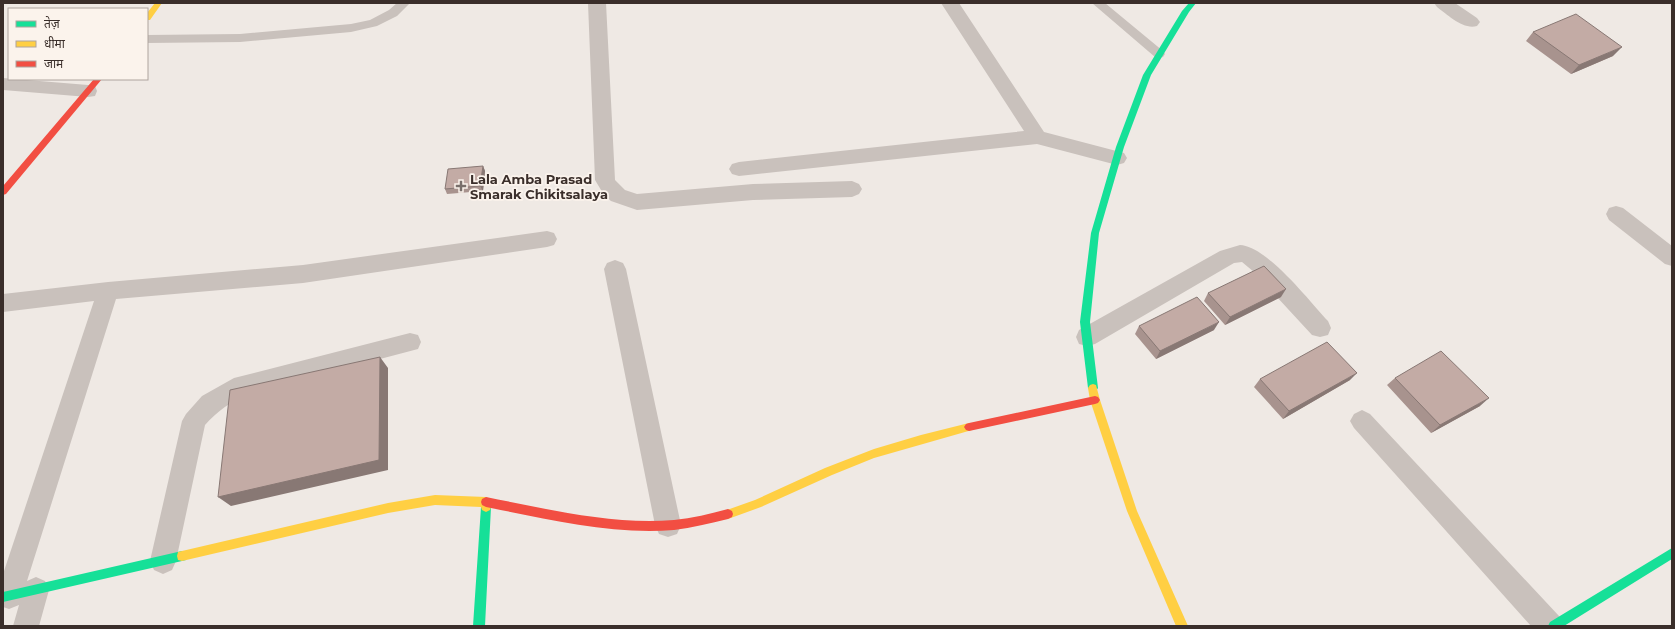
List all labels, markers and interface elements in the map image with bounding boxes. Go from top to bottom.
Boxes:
legend [8,8,148,80]
text: तेज़ [44,16,61,31]
text: धीमा [44,36,66,51]
text: जाम [44,56,64,71]
place label: Lala Amba Prasad Smarak Chikitsalaya [470,171,608,202]
marker: Lala Amba Prasad Smarak Chikitsalaya [455,180,467,192]

